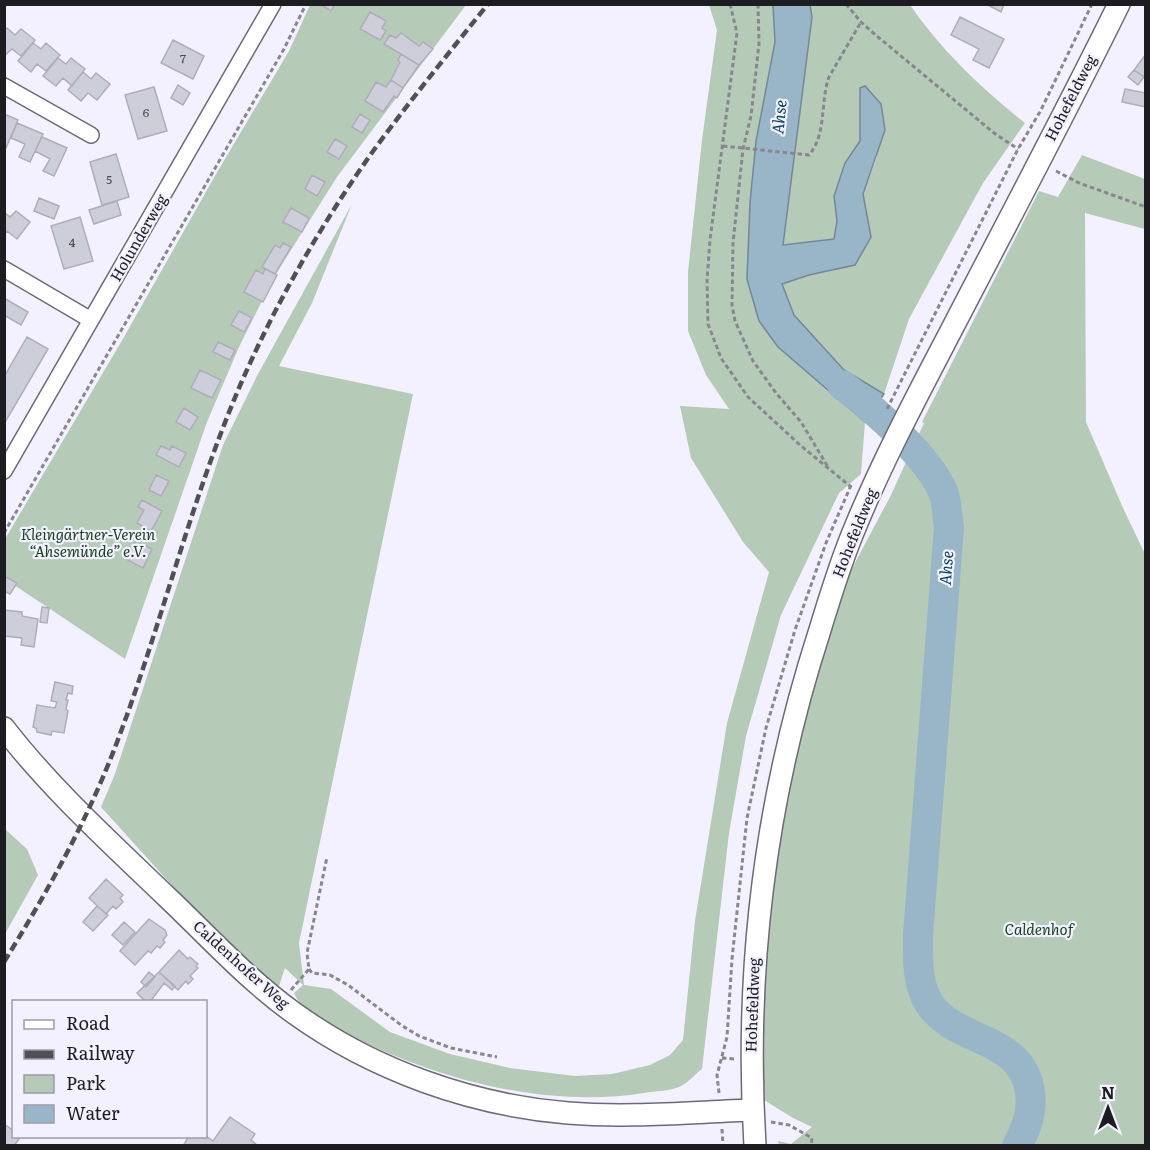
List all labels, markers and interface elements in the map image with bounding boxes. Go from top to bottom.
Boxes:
house number: 7 [180,49,186,67]
street label: Hohefeldweg [1038,49,1102,145]
water label: Ahse [764,98,792,135]
house number: 6 [143,103,150,121]
house number: 5 [106,170,112,188]
street label: Holunderweg [103,189,172,285]
house number: 4 [69,233,76,251]
street label: Hohefeldweg [825,484,882,581]
park label: Kleingärtner-Verein “Ahsemünde” e.V. [21,522,155,562]
water label: Ahse [932,550,958,586]
street label: Caldenhofer Weg [189,914,296,1014]
park label: Caldenhof [1005,917,1076,940]
street label: Hohefeldweg [738,957,765,1053]
legend [12,1000,207,1138]
text: Road [66,1009,110,1036]
text: Railway [66,1039,135,1066]
text: Park [66,1069,107,1096]
north arrow [1078,1078,1138,1138]
text: N [1101,1080,1115,1104]
text: Water [66,1099,120,1126]

